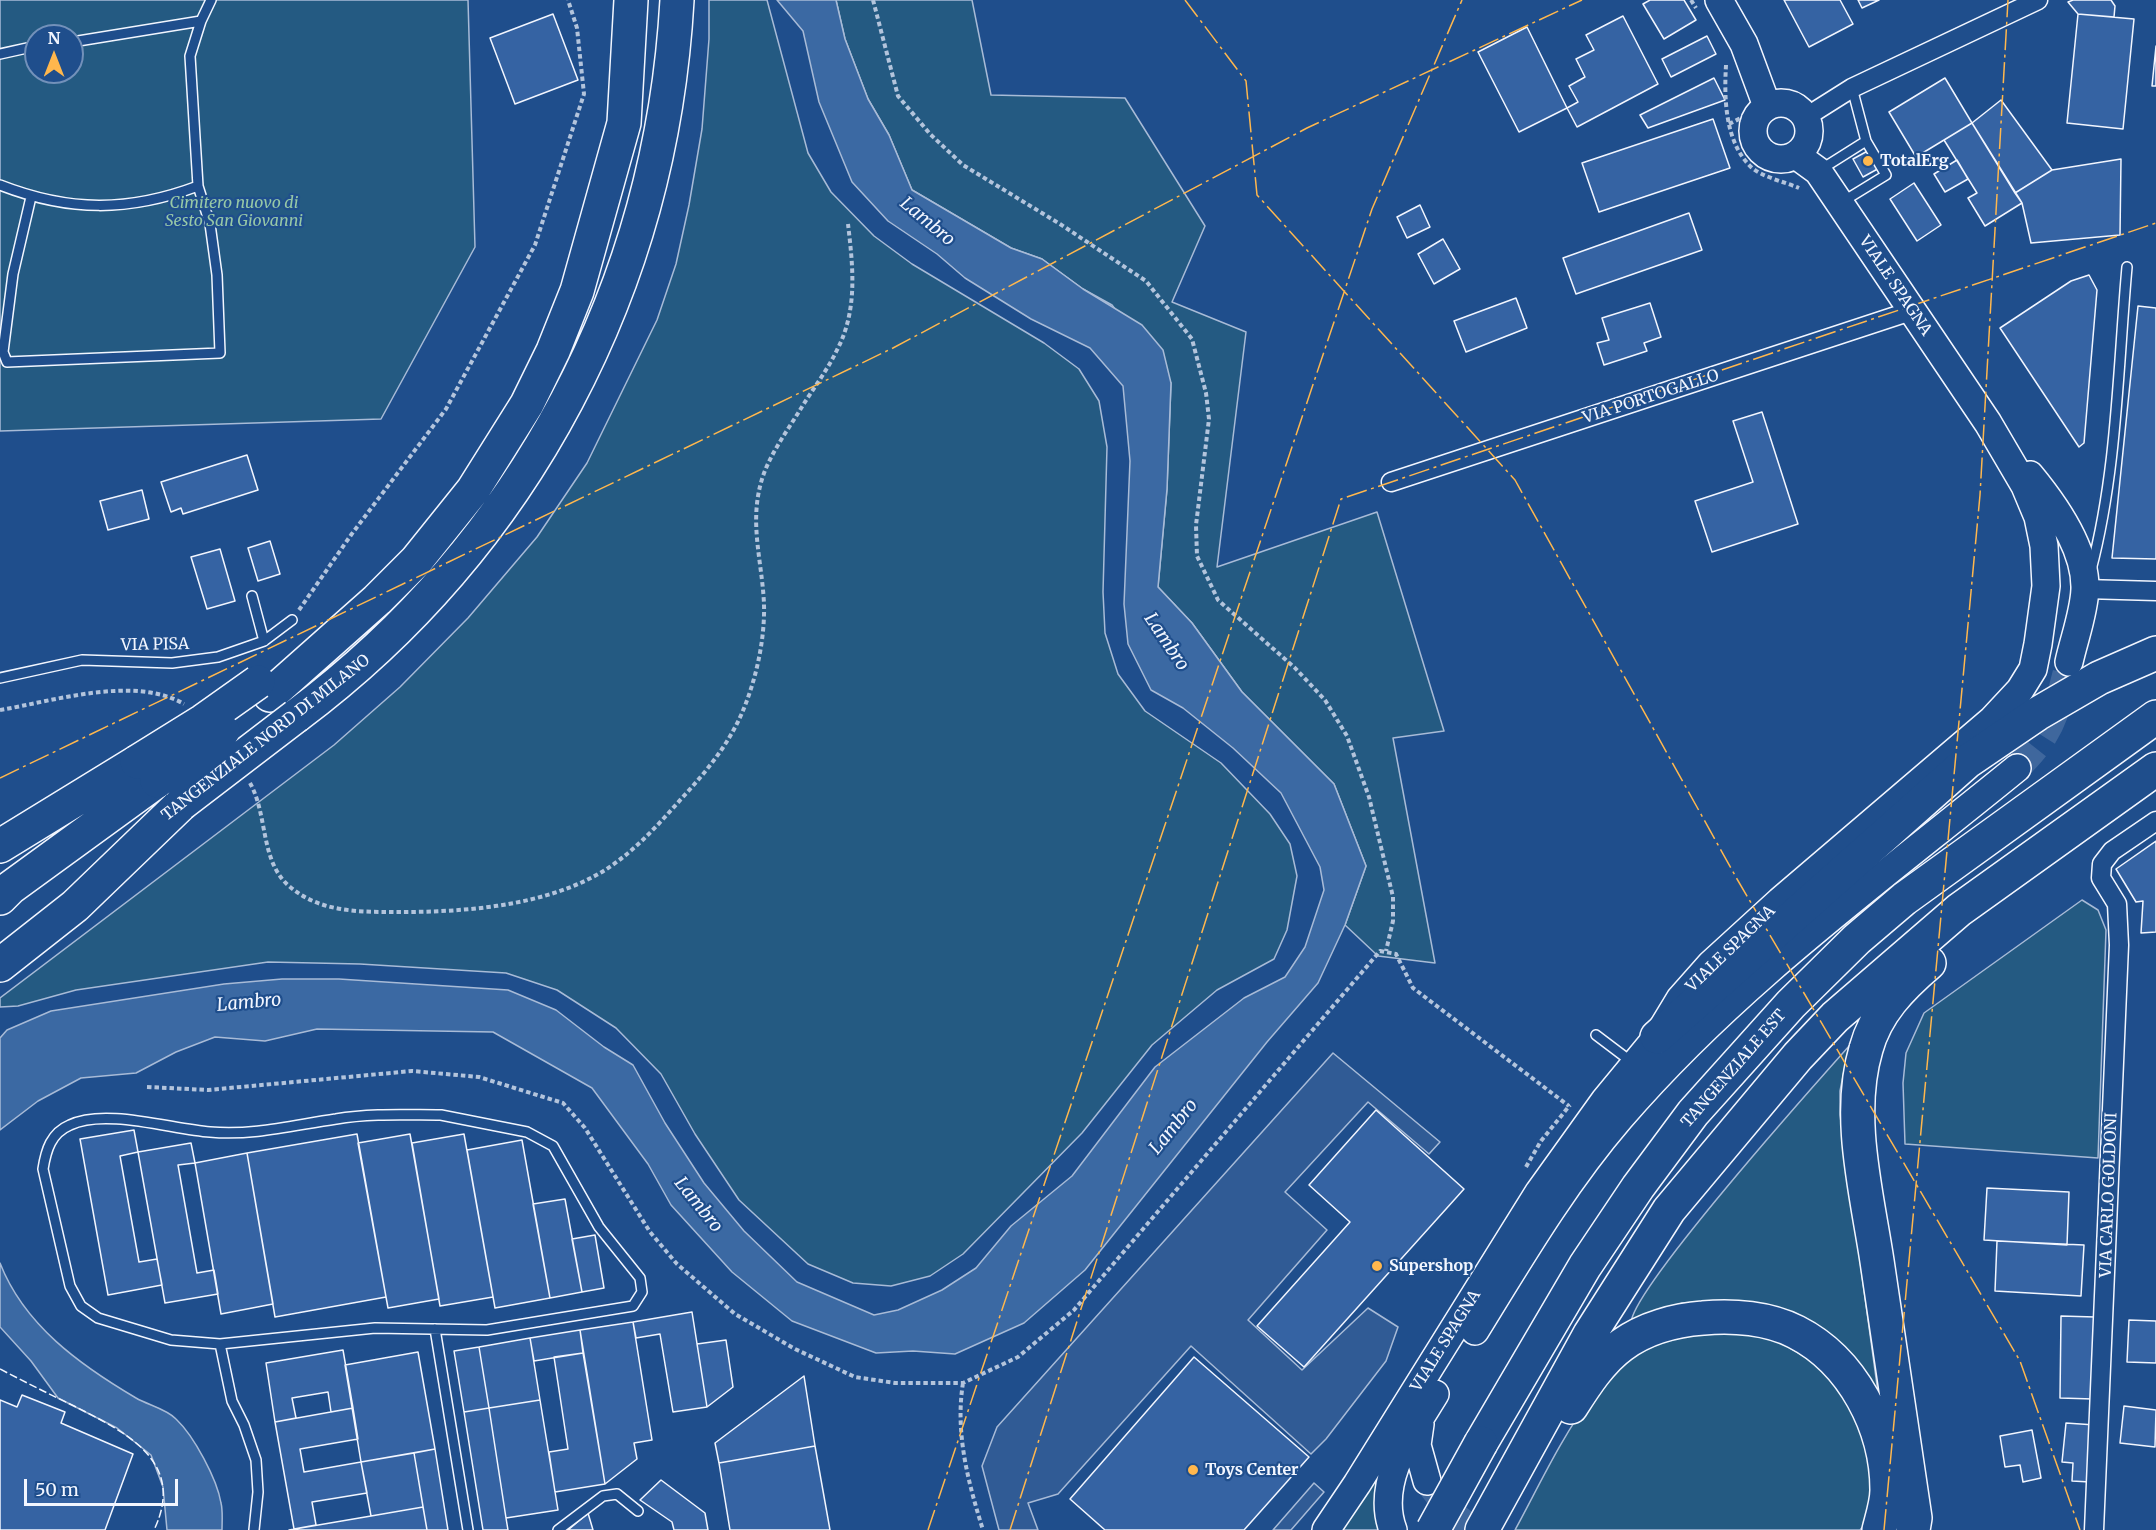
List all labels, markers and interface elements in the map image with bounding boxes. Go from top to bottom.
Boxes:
north arrow [24,24,84,84]
text: N [48,28,60,48]
place label: TotalErg [1880,151,1949,171]
marker: TotalErg [1861,154,1875,168]
park label: Cimitero nuovo di Sesto San Giovanni [165,193,303,231]
water label: Lambro [895,193,959,251]
street label: VIALE SPAGNA [1855,232,1935,340]
street label: VIA PORTOGALLO [1580,366,1722,428]
water label: Lambro [1139,609,1193,675]
street label: VIA PISA [121,635,189,655]
street label: TANGENZIALE NORD DI MILANO [158,651,374,825]
street label: VIALE SPAGNA [1683,902,1779,996]
water label: Lambro [216,989,282,1017]
street label: TANGENZIALE EST [1678,1006,1790,1132]
water label: Lambro [1145,1095,1203,1159]
street label: VIA CARLO GOLDONI [2097,1112,2121,1278]
water label: Lambro [669,1173,727,1237]
place label: Supershop [1389,1256,1473,1276]
marker: Supershop [1370,1259,1384,1273]
street label: VIALE SPAGNA [1407,1287,1485,1395]
place label: Toys Center [1205,1460,1299,1480]
marker: Toys Center [1186,1463,1200,1477]
scale bar [27,1467,182,1505]
text: 50 m [35,1478,79,1501]

